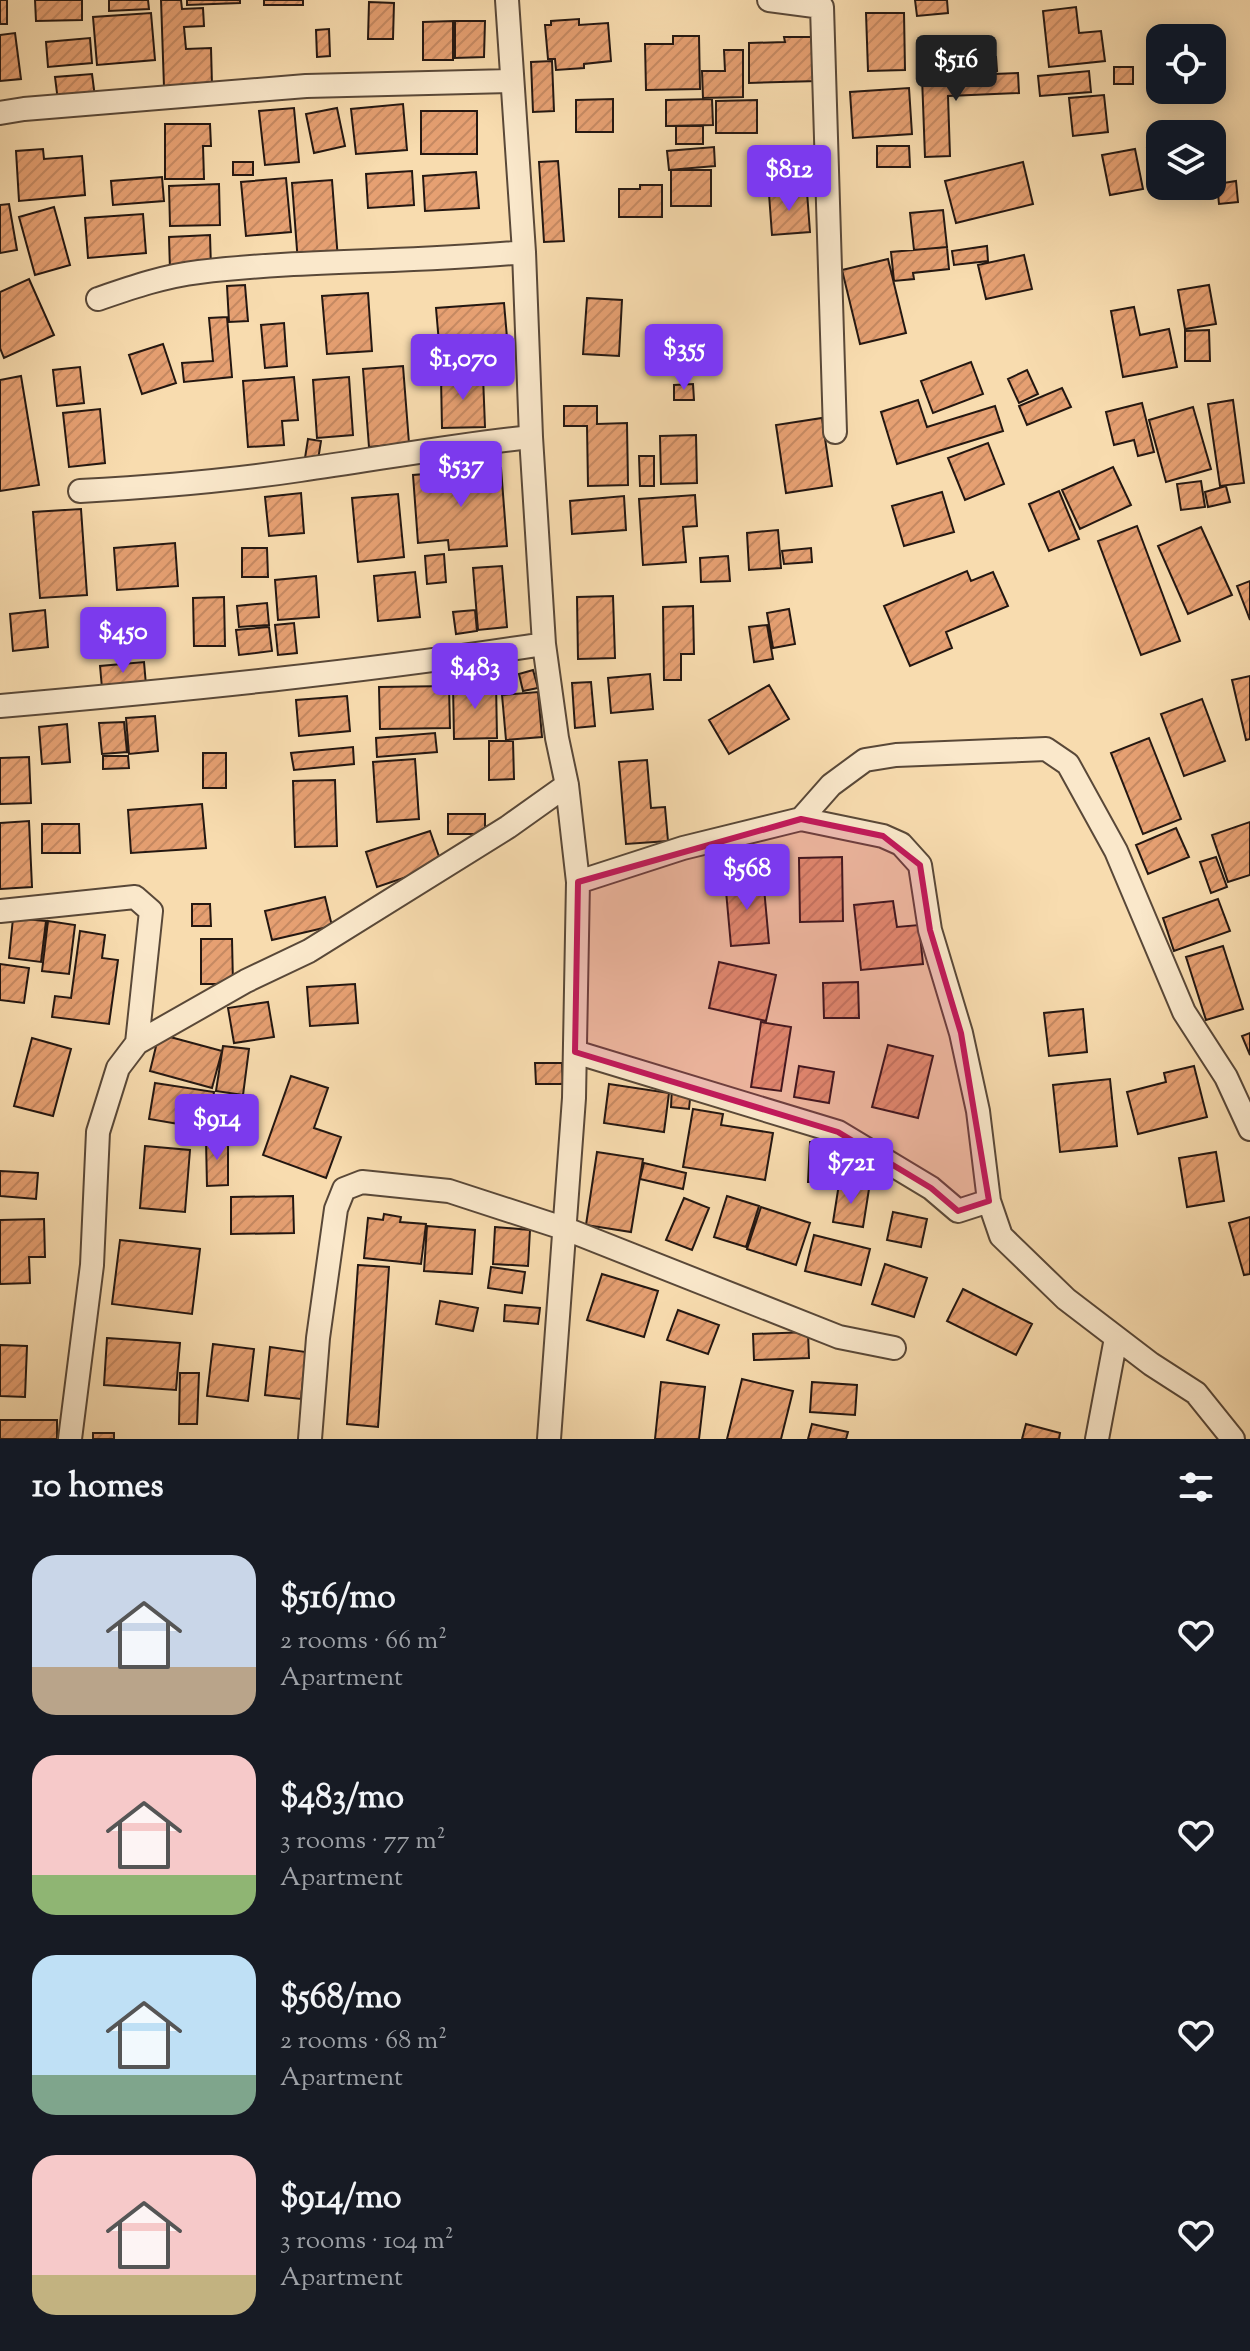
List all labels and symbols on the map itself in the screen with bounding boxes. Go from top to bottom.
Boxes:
pin: $516 [909,35,1003,103]
pin: $812 [742,145,836,213]
pin: $355 [637,324,731,392]
pin: $1,070 [398,334,528,402]
pin: $537 [414,441,508,509]
pin: $450 [76,607,170,675]
pin: $483 [428,643,522,711]
pin: $568 [700,844,794,912]
pin: $914 [170,1094,264,1162]
pin: $721 [804,1138,898,1206]

